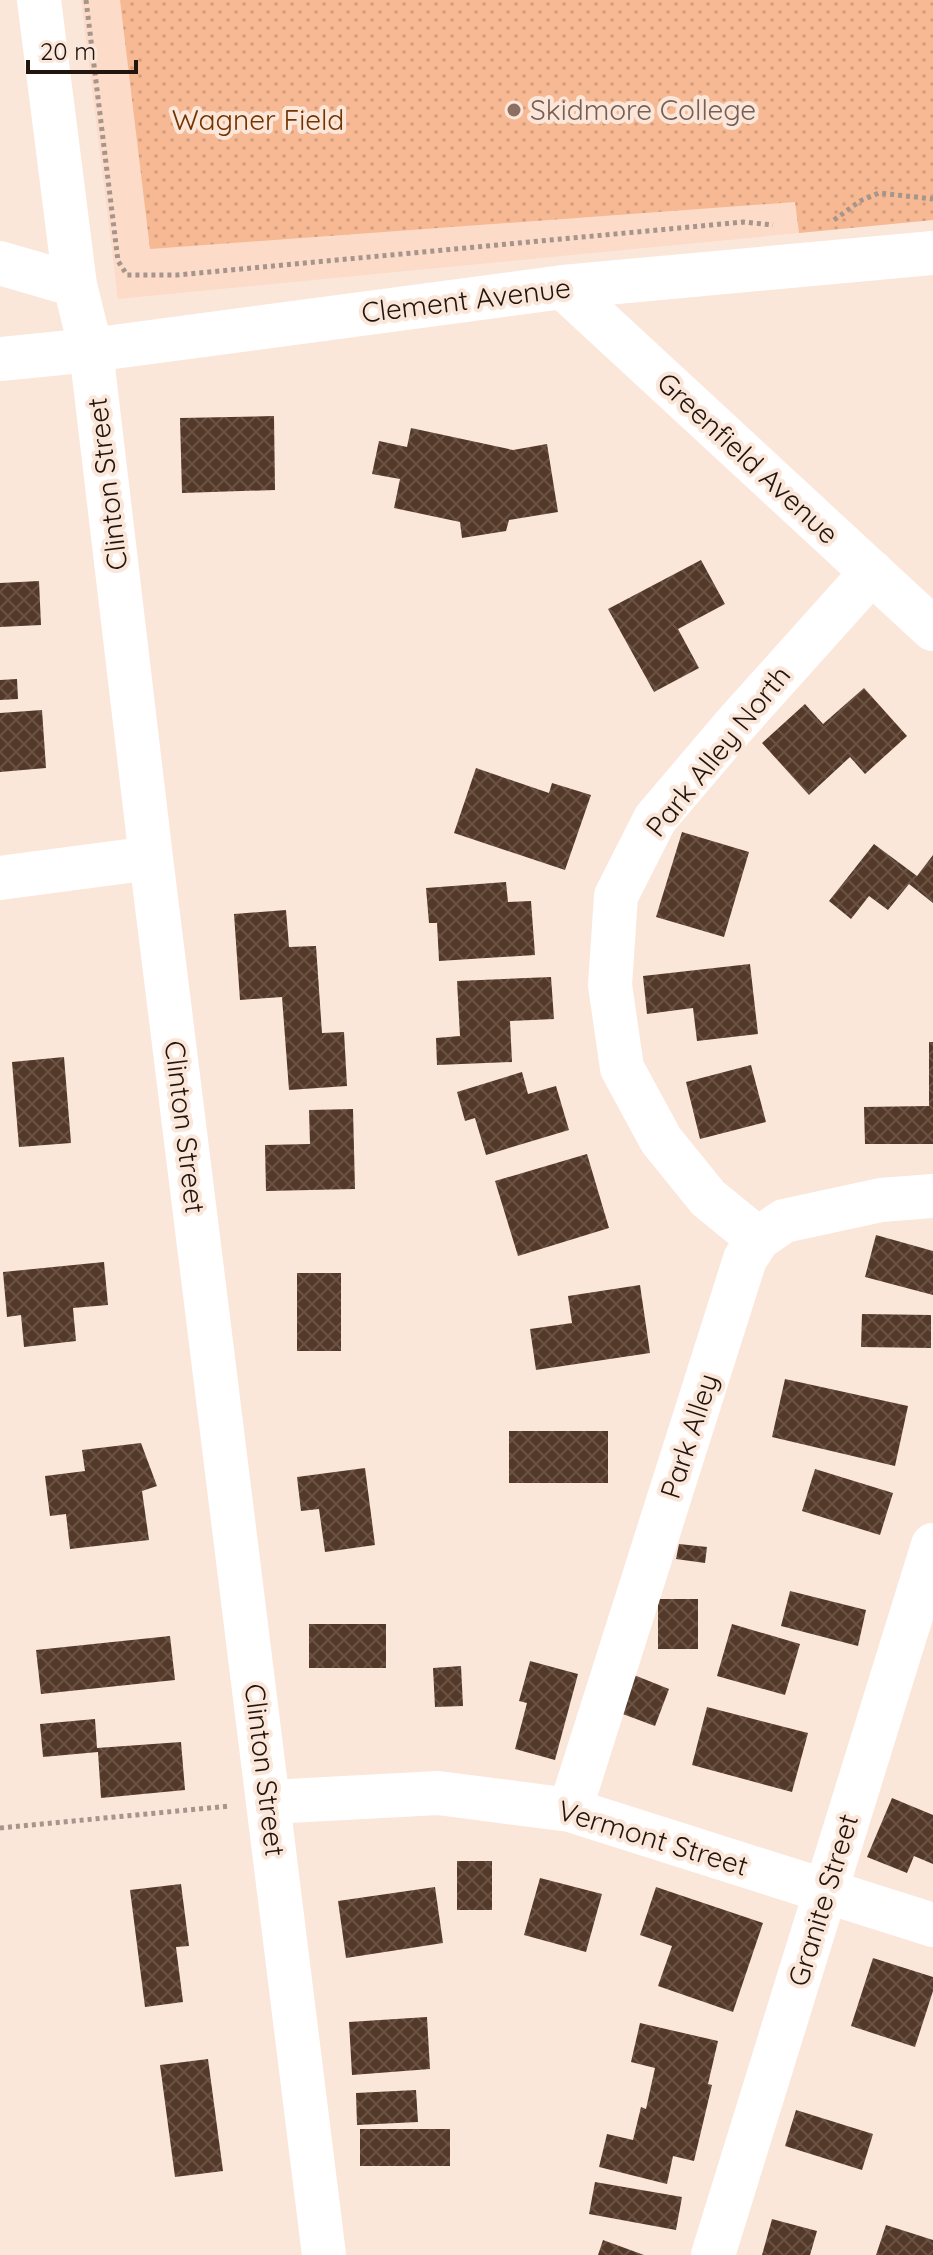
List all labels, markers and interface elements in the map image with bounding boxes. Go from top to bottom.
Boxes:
scale bar [28,24,136,74]
text: 20 m [40,36,96,66]
place label: Skidmore College [530,92,756,127]
marker: Skidmore College [505,101,523,119]
park label: Wagner Field [172,102,344,137]
street label: Clement Avenue [359,269,573,330]
street label: Greenfield Avenue [650,364,847,551]
street label: Clinton Street [79,396,134,572]
street label: Park Alley North [638,658,797,843]
street label: Clinton Street [158,1039,213,1215]
street label: Park Alley [652,1369,725,1503]
street label: Clinton Street [238,1682,293,1858]
street label: Vermont Street [554,1792,752,1883]
street label: Granite Street [780,1809,865,1990]

